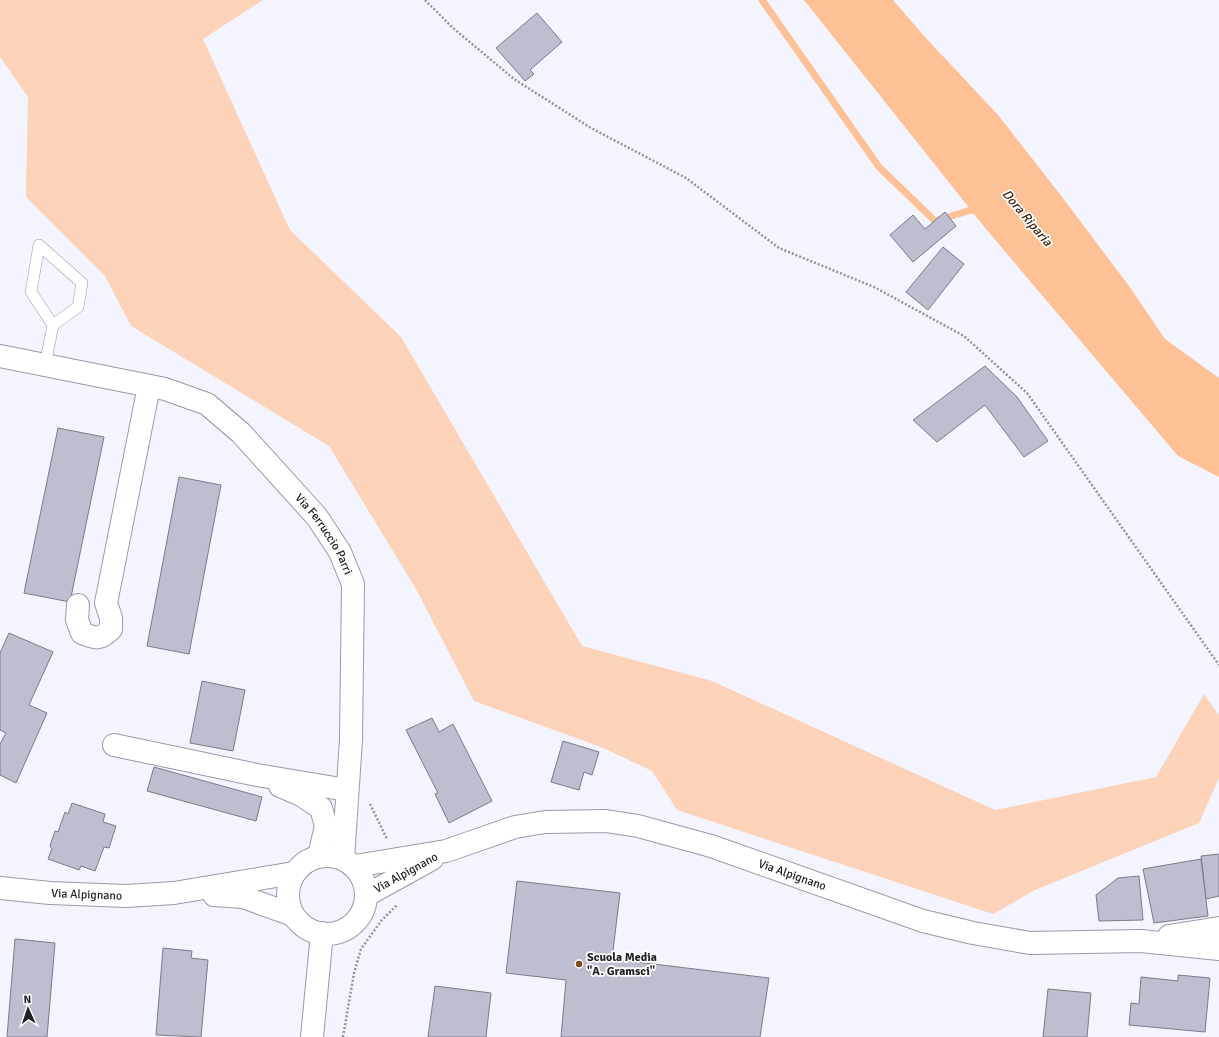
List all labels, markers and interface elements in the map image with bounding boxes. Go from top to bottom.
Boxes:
water label: Dora Riparia [999,186,1056,250]
street label: Via Ferruccio Parri [292,490,356,577]
street label: Via Alpignano [371,849,441,897]
street label: Via Alpignano [756,856,828,894]
street label: Via Alpignano [51,886,123,903]
place label: Scuola Media "A. Gramsci" [587,950,657,979]
marker: Scuola Media "A. Gramsci" [574,959,584,969]
north arrow [8,989,48,1029]
text: N [23,993,32,1006]

